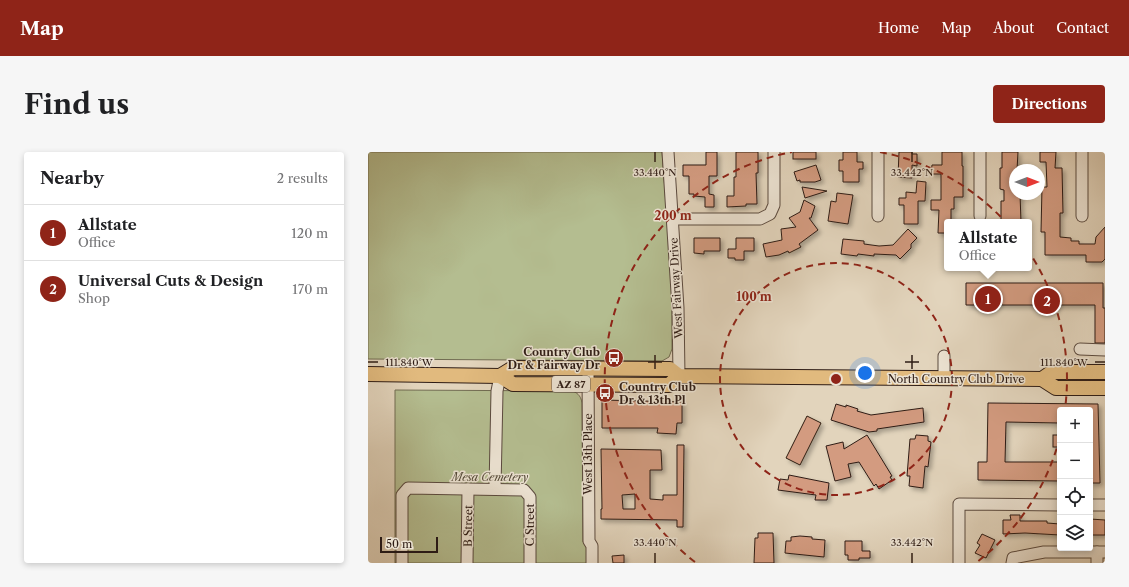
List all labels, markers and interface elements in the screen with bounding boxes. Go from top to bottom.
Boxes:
text: Map [20,17,64,40]
text: Home [878,19,919,37]
text: Map [941,19,971,37]
text: About [993,19,1034,37]
text: Contact [1056,19,1109,37]
button: Directions [993,85,1105,123]
text: Find us [24,87,129,121]
north arrow [1009,164,1045,200]
text: 33.440°N [633,166,677,179]
text: 33.442°N [891,166,933,179]
text: Nearby [40,168,104,188]
text: 2 results [277,170,328,186]
text: 200 m [654,208,692,223]
text: Allstate [78,215,137,234]
popup [944,219,1032,271]
text: 1 [50,225,56,241]
text: 120 m [291,225,328,241]
text: Allstate [959,228,1017,247]
text: Office [78,234,115,250]
street label: West Fairway Drive [666,237,686,340]
text: Office [959,247,996,263]
text: Universal Cuts & Design [78,271,263,290]
text: 2 [49,281,57,297]
text: 170 m [292,281,328,297]
pin: 1 [975,284,1001,314]
pin: 2 [1034,286,1060,316]
text: 100 m [736,289,772,304]
text: Shop [78,290,110,306]
place label: Country Club Dr & Fairway Dr [508,345,601,372]
bus stop icon: Country Club Dr & Fairway Dr [603,347,625,369]
text: 111.840°W [385,356,434,369]
text: 111.840°W [1040,356,1089,369]
your location [855,363,875,383]
centre of rings [829,372,843,386]
street label: North Country Club Drive [888,372,1024,386]
road number: AZ 87 [552,376,590,392]
place label: Country Club Dr & 13th Pl [619,380,696,407]
bus stop icon: Country Club Dr & 13th Pl [594,382,616,404]
map controls [1057,407,1093,551]
button: + [1057,407,1093,443]
street label: West 13th Place [581,413,595,496]
button: − [1057,443,1093,479]
park label: Mesa Cemetery [450,470,529,484]
button: locate [1057,479,1093,515]
street label: C Street [523,504,537,546]
street label: B Street [461,505,475,547]
button: layers [1057,515,1093,551]
scale bar [380,535,438,554]
text: 33.440°N [633,536,677,549]
text: 33.442°N [891,536,933,549]
text: 50 m [386,537,412,551]

